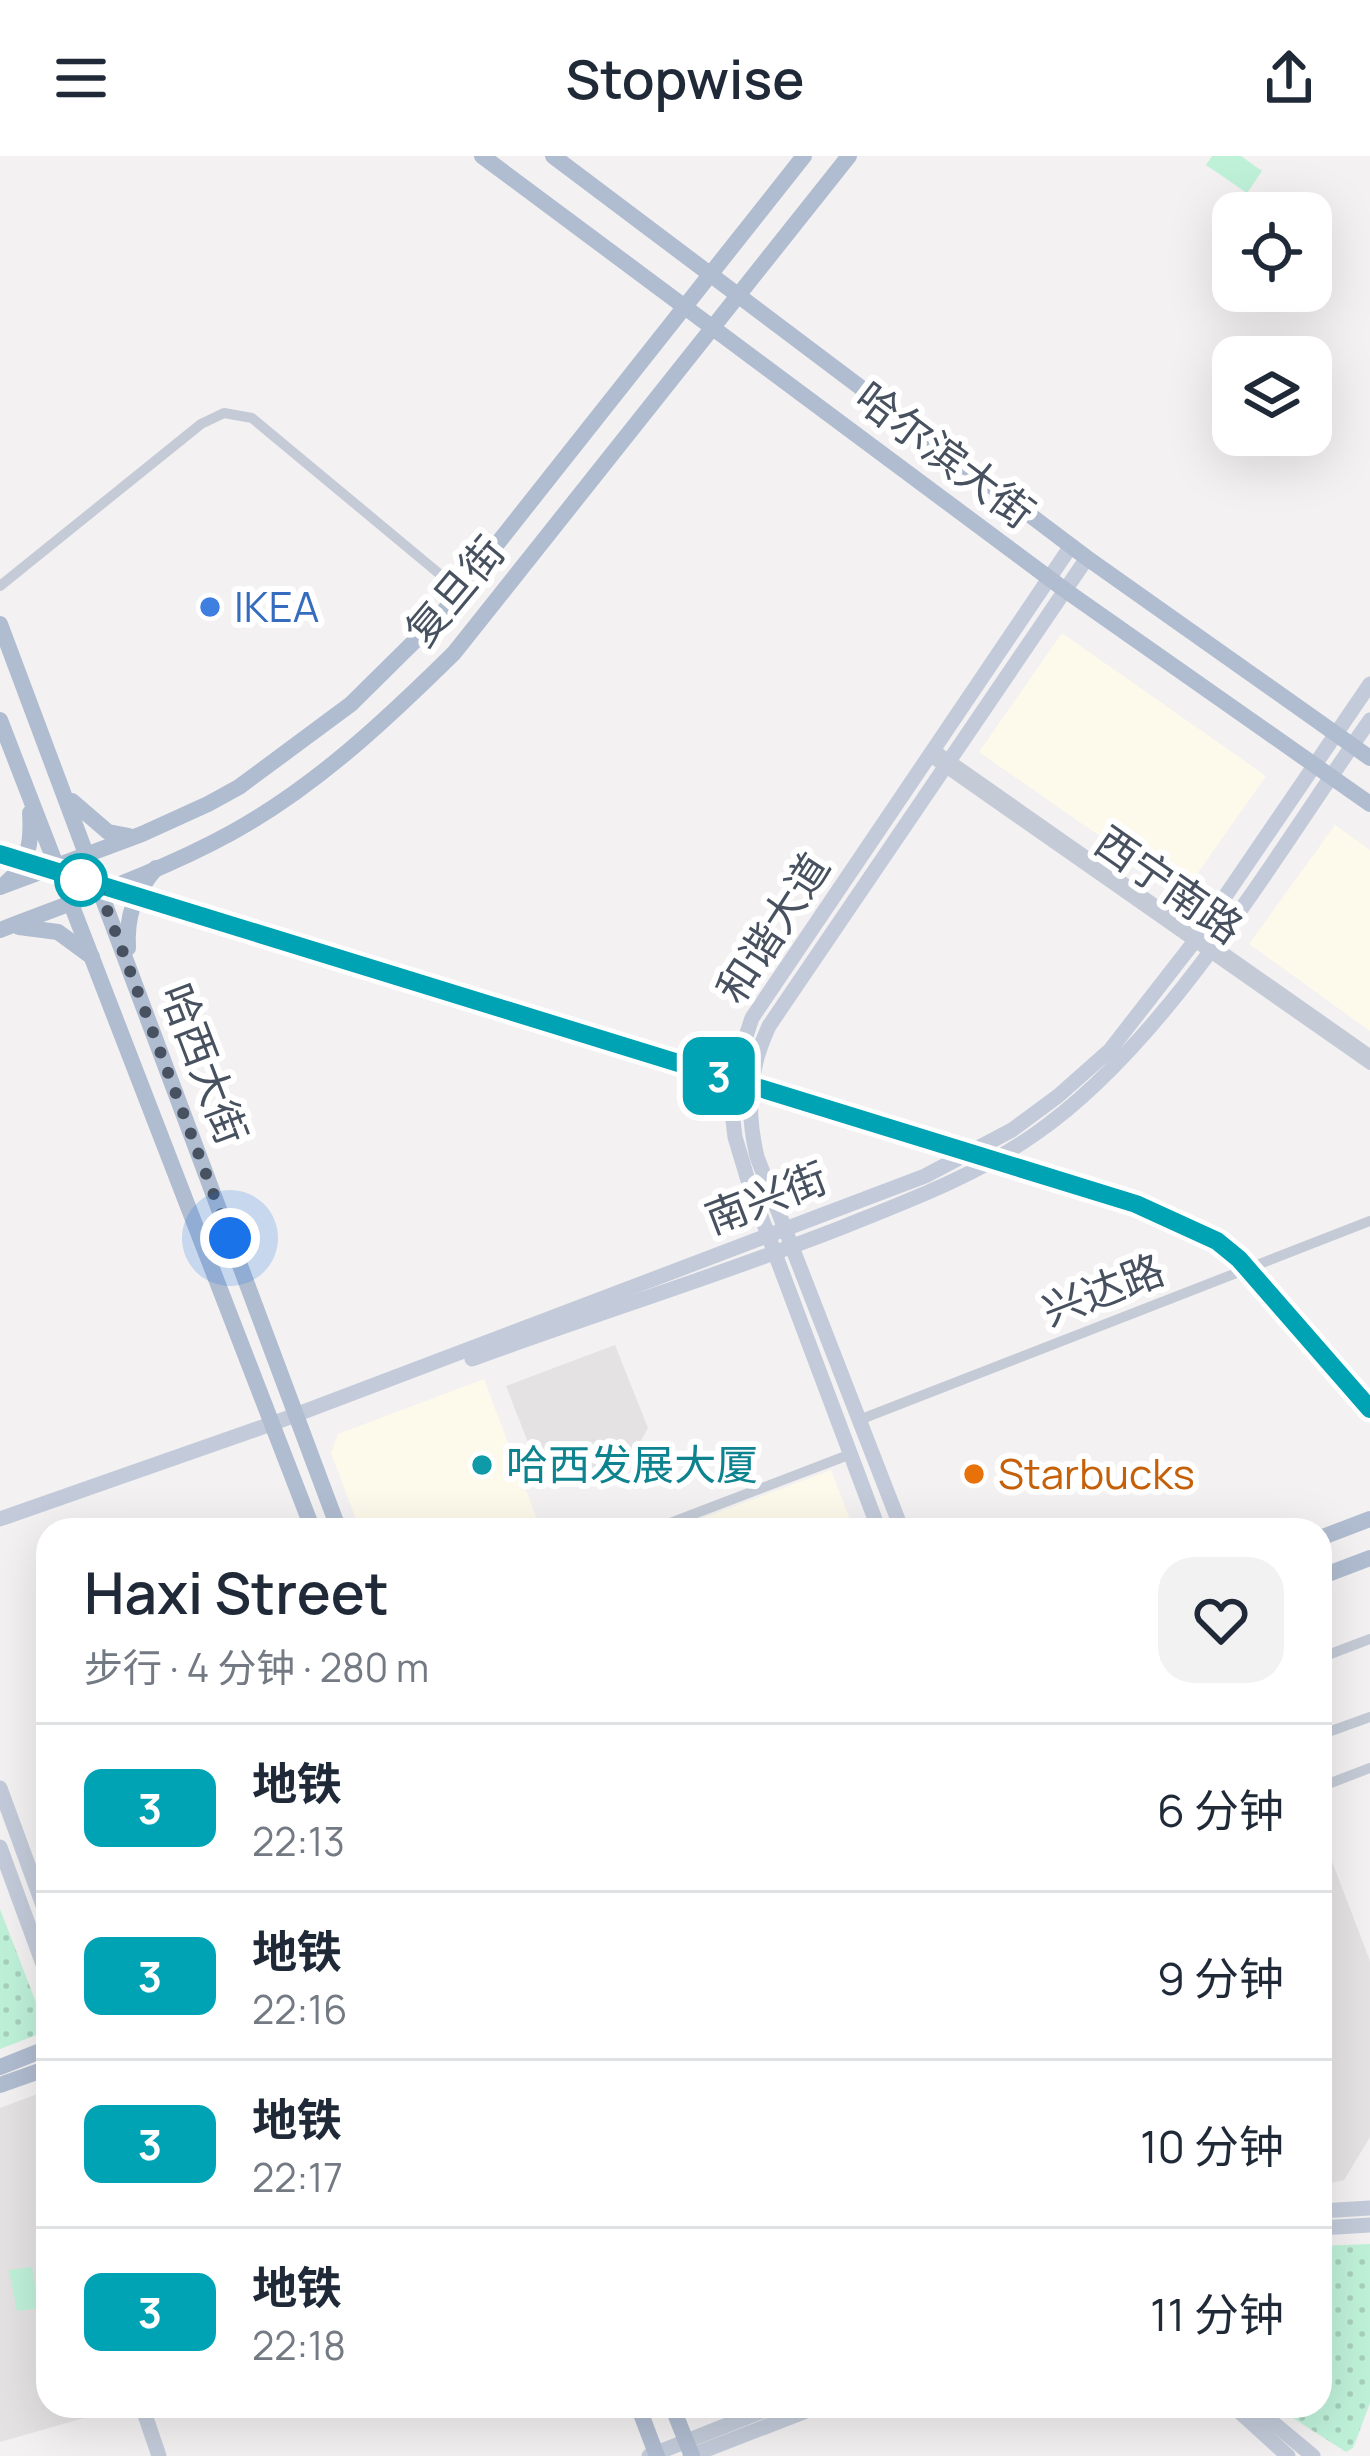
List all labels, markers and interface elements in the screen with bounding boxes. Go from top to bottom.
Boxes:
text: Stopwise [565,41,805,115]
icon: menu [48,45,114,111]
icon: share [1256,45,1322,111]
map controls [1212,192,1332,456]
button: locate [1212,192,1332,312]
button: layers [1212,336,1332,456]
street label: 哈尔滨大街 [844,368,1047,541]
street label: 复旦街 [392,523,517,657]
place label: IKEA [234,577,319,635]
marker: IKEA [197,594,223,620]
street label: 西宁南路 [1084,812,1255,956]
street label: 和谐大道 [702,841,842,1014]
unlabelled marker [56,855,106,905]
street label: 哈西大街 [148,975,262,1152]
line badge: 3 [680,1037,758,1115]
text: 3 [707,1047,731,1105]
street label: 南兴街 [696,1147,835,1247]
your location [200,1208,260,1268]
street label: 兴达路 [1033,1239,1172,1339]
place label: 哈西发展大厦 [506,1435,758,1493]
place label: Starbucks [998,1444,1195,1502]
marker: 哈西发展大厦 [469,1452,495,1478]
marker: Starbucks [961,1461,987,1487]
text: Haxi Street [84,1553,389,1631]
button: heart [1158,1557,1284,1683]
text: 步行 · 4 分钟 · 280 m [84,1640,429,1694]
text: 地铁 [252,1752,342,1814]
text: 3 [138,1779,162,1837]
text: 6 分钟 [1157,1779,1284,1841]
text: 22:13 [252,1814,345,1868]
text: 地铁 [252,1920,342,1982]
text: 3 [138,1947,162,2005]
text: 9 分钟 [1157,1947,1284,2009]
text: 22:16 [252,1982,348,2036]
text: 地铁 [252,2088,342,2150]
text: 3 [138,2115,162,2173]
text: 10 分钟 [1140,2115,1284,2177]
text: 22:17 [252,2150,343,2204]
text: 地铁 [252,2256,342,2318]
text: 3 [138,2283,162,2341]
text: 11 分钟 [1150,2283,1284,2345]
text: 22:18 [252,2318,346,2372]

